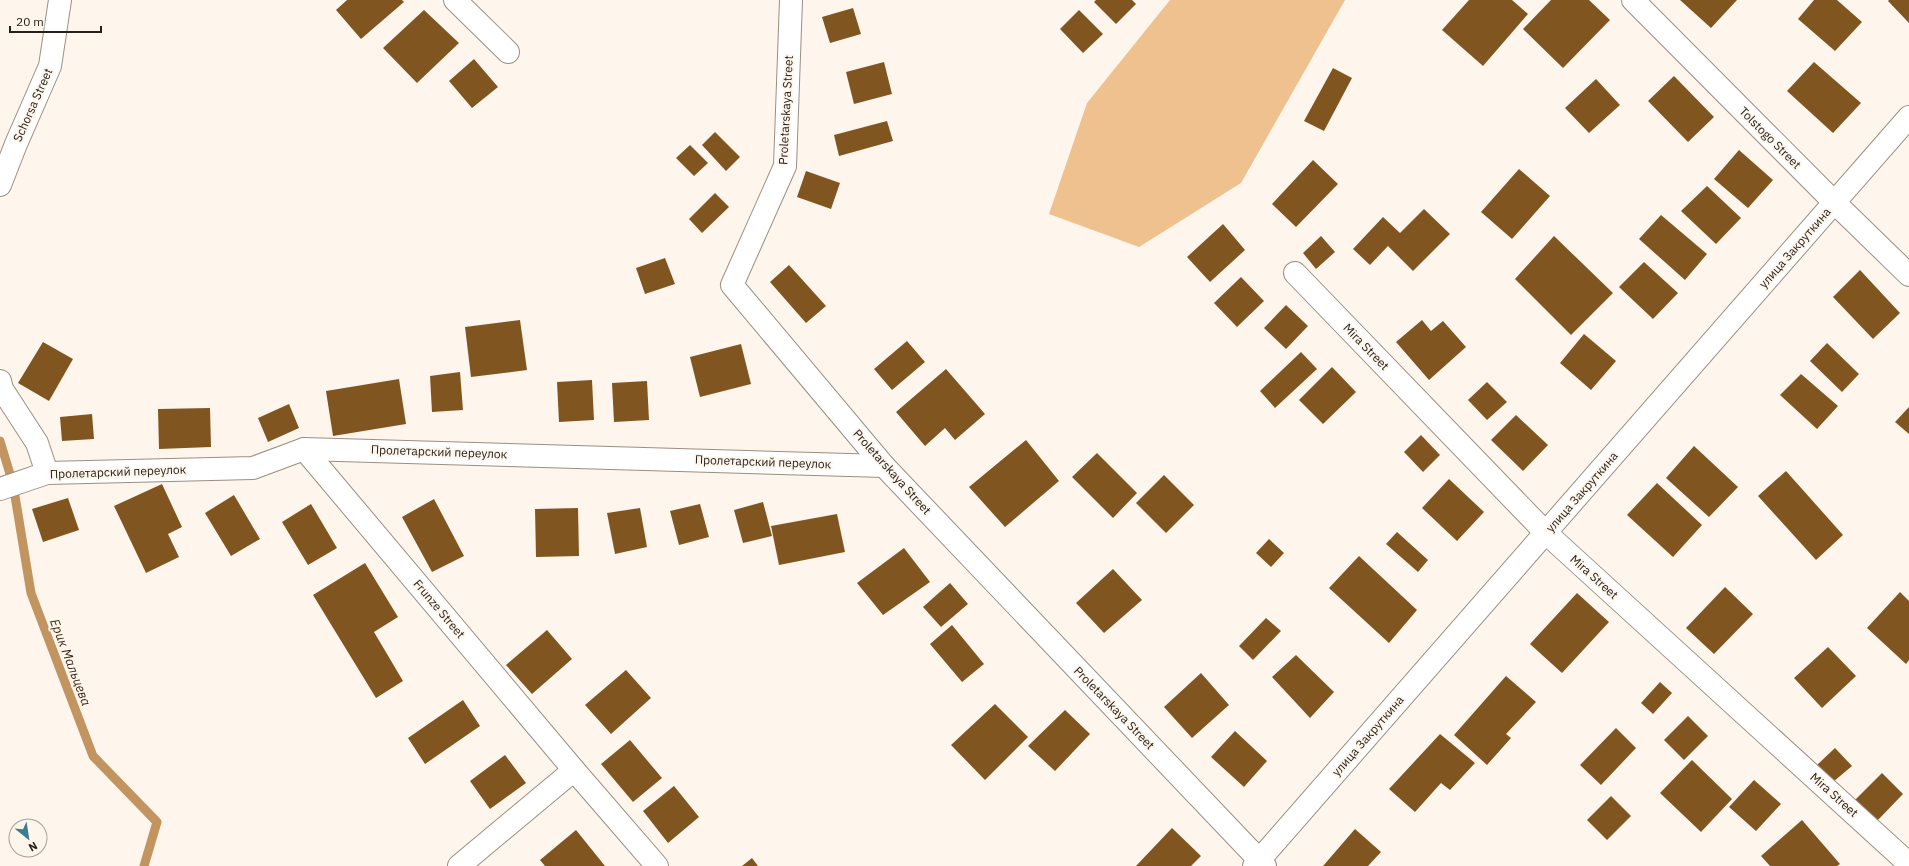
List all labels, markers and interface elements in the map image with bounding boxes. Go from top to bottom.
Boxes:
scale bar [10,8,101,34]
text: 20 m [16,14,44,29]
street label: Proletarskaya Street [775,55,796,165]
street label: Schorsa Street [10,66,55,144]
street label: Tolstogo Street [1736,104,1804,172]
street label: улица Закруткина [1756,204,1834,291]
street label: Mira Street [1340,320,1392,373]
street label: Proletarskaya Street [850,426,935,517]
street label: Пролетарский переулок [371,442,508,461]
street label: улица Закруткина [1543,448,1621,535]
street label: Пролетарский переулок [695,452,832,471]
street label: Пролетарский переулок [50,462,187,481]
street label: Mira Street [1567,551,1621,602]
street label: Frunze Street [410,576,468,641]
water label: Ерик Мальцева [46,616,95,708]
street label: Proletarskaya Street [1071,663,1158,752]
street label: улица Закруткина [1329,692,1407,779]
street label: Mira Street [1807,769,1861,820]
north arrow [8,818,48,858]
text: N [26,839,40,855]

